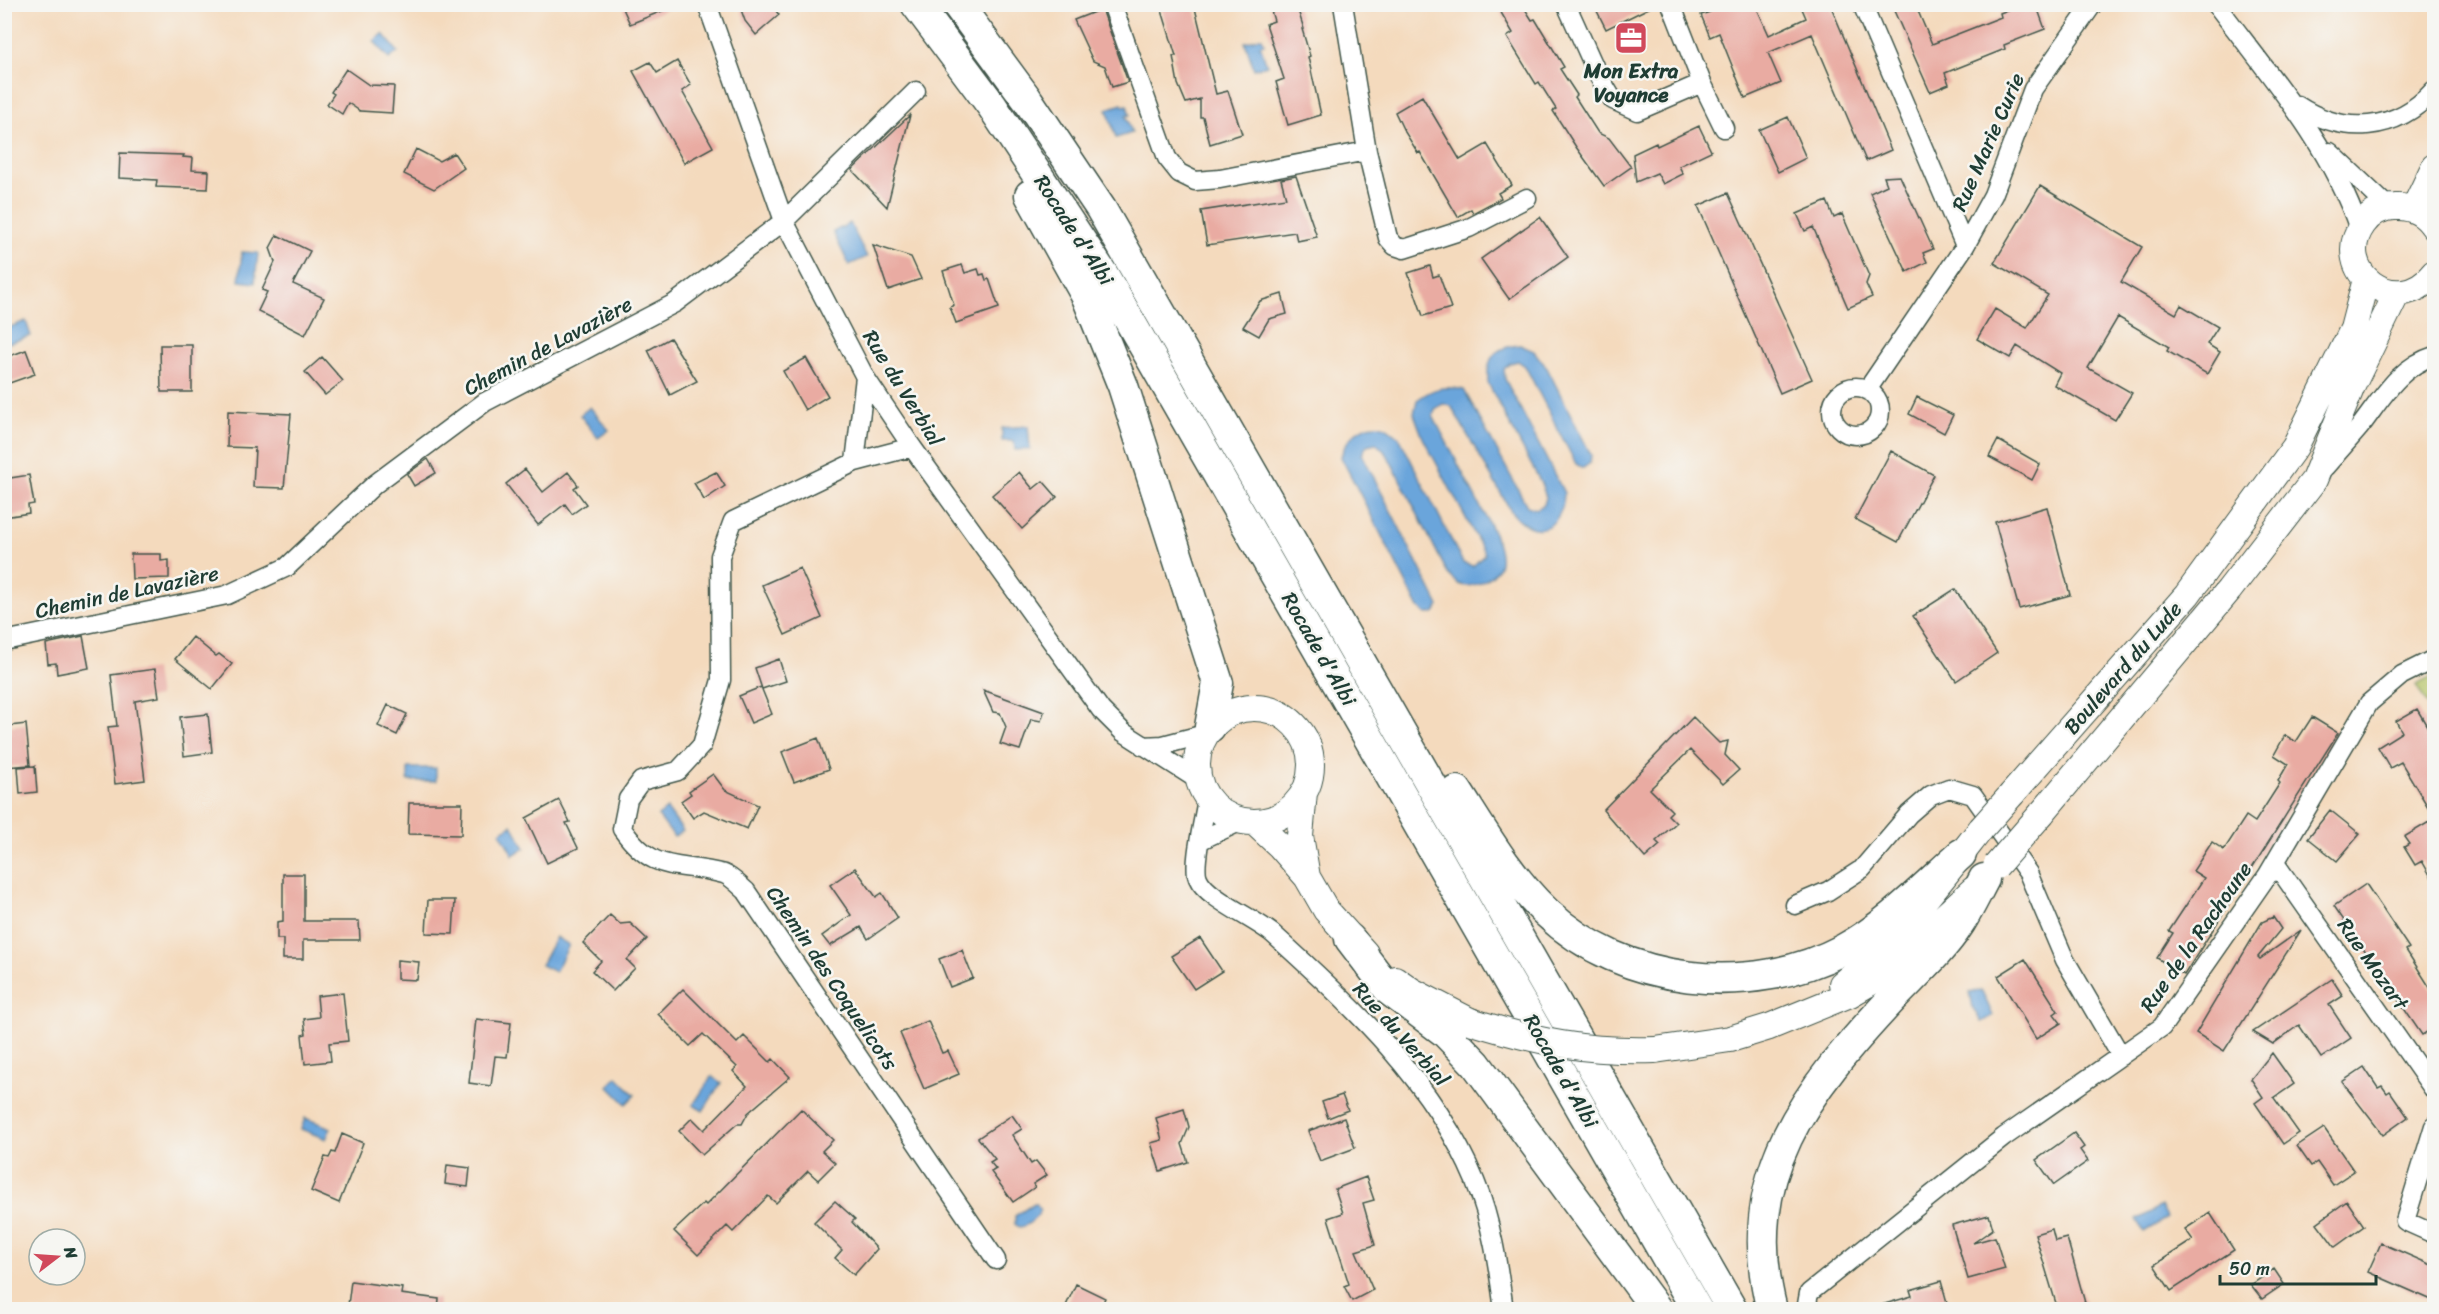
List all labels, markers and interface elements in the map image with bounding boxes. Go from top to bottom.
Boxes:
office icon: Mon Extra Voyance [1613,20,1649,56]
place label: Mon Extra Voyance [1583,52,1679,114]
street label: Rue Marie Curie [1940,66,2036,218]
street label: Rocade d'Albi [1024,166,1125,295]
street label: Chemin de Lavazière [457,285,640,407]
street label: Rue du Verbial [852,322,955,455]
street label: Chemin de Lavazière [32,554,223,630]
street label: Rocade d'Albi [1271,585,1368,714]
street label: Boulevard du Lude [2054,592,2192,744]
street label: Rue de la Rachoune [2130,853,2263,1021]
street label: Chemin des Coquelicots [756,878,908,1079]
street label: Rue Mozart [2327,910,2420,1020]
street label: Rue du Verbial [1343,972,1460,1096]
street label: Rocade d'Albi [1513,1007,1610,1136]
north arrow [27,1227,87,1287]
text: N [55,1242,87,1263]
scale bar [2220,1248,2376,1286]
text: 50 m [2229,1253,2270,1285]

